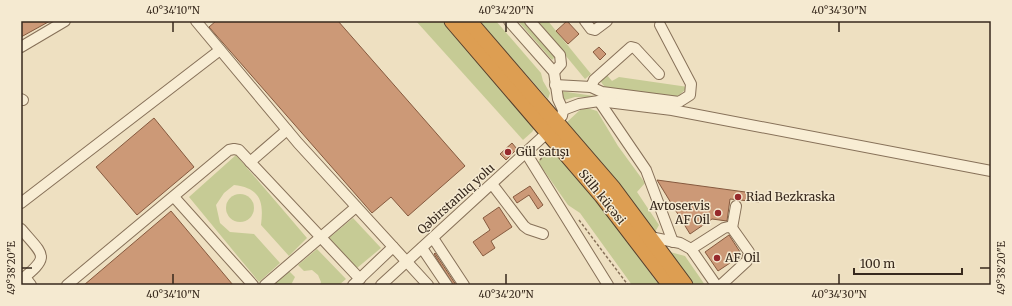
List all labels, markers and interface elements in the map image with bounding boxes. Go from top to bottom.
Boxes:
text: 40°34'10"N [146,4,200,17]
text: 40°34'20"N [478,4,534,17]
text: 40°34'30"N [811,4,867,17]
place label: Gül satışı [516,144,570,159]
marker: Gül satışı [503,147,513,157]
street label: Qəbirstanlıq yolu [414,160,498,237]
street label: Sülh küçəsi [576,166,629,227]
place label: Riad Bezkraska [746,189,836,204]
marker: Riad Bezkraska [733,192,743,202]
place label: Avtoservis AF Oil [648,198,710,227]
marker: Avtoservis AF Oil [713,208,723,218]
text: 49°38'20"E [5,241,18,295]
text: 49°38'20"E [995,241,1008,295]
place label: AF Oil [724,250,760,265]
scale bar [854,250,962,276]
marker: AF Oil [712,253,722,263]
text: 100 m [860,256,895,271]
text: 40°34'10"N [146,288,200,301]
text: 40°34'20"N [478,288,534,301]
text: 40°34'30"N [811,288,867,301]

